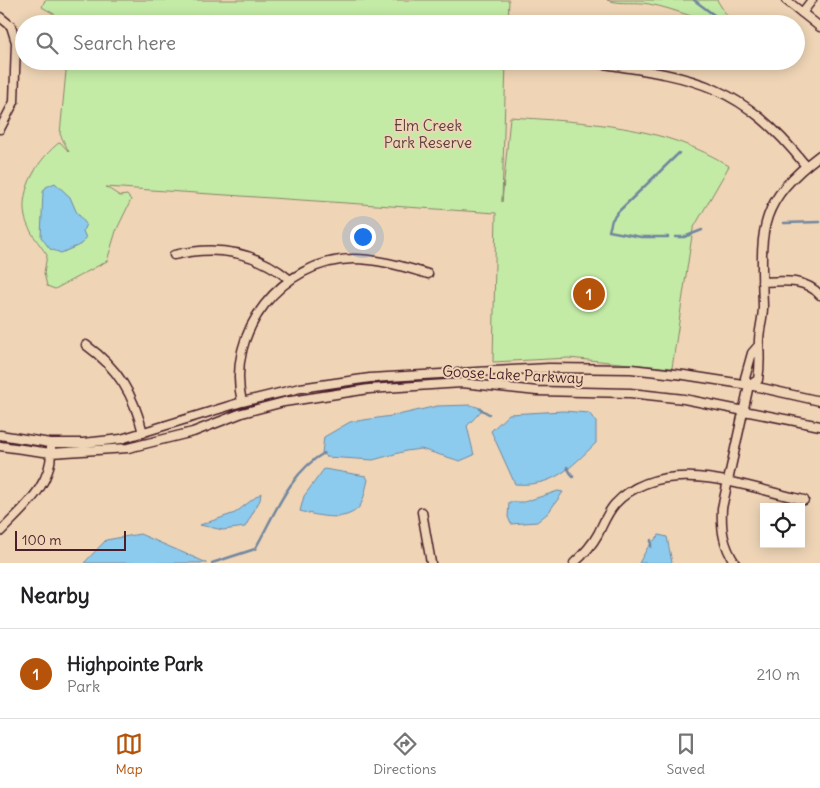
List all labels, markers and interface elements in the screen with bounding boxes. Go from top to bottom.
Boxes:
search box [15,15,805,70]
icon: search [33,29,61,57]
text: Search here [73,31,176,55]
park label: Elm Creek Park Reserve [384,116,472,152]
your location [350,224,376,250]
pin: 1 [573,275,605,313]
street label: Goose Lake Parkway [442,361,584,388]
map controls [760,503,805,548]
button: locate [760,503,805,548]
scale bar [15,528,126,551]
text: 100 m [22,531,62,549]
text: Nearby [20,582,90,609]
text: Highpointe Park [67,652,203,676]
text: 1 [33,664,39,684]
text: 210 m [757,664,800,684]
text: Park [67,676,100,696]
tab: Map [115,730,143,778]
tab: Directions [373,730,436,778]
tab: Saved [667,730,705,778]

